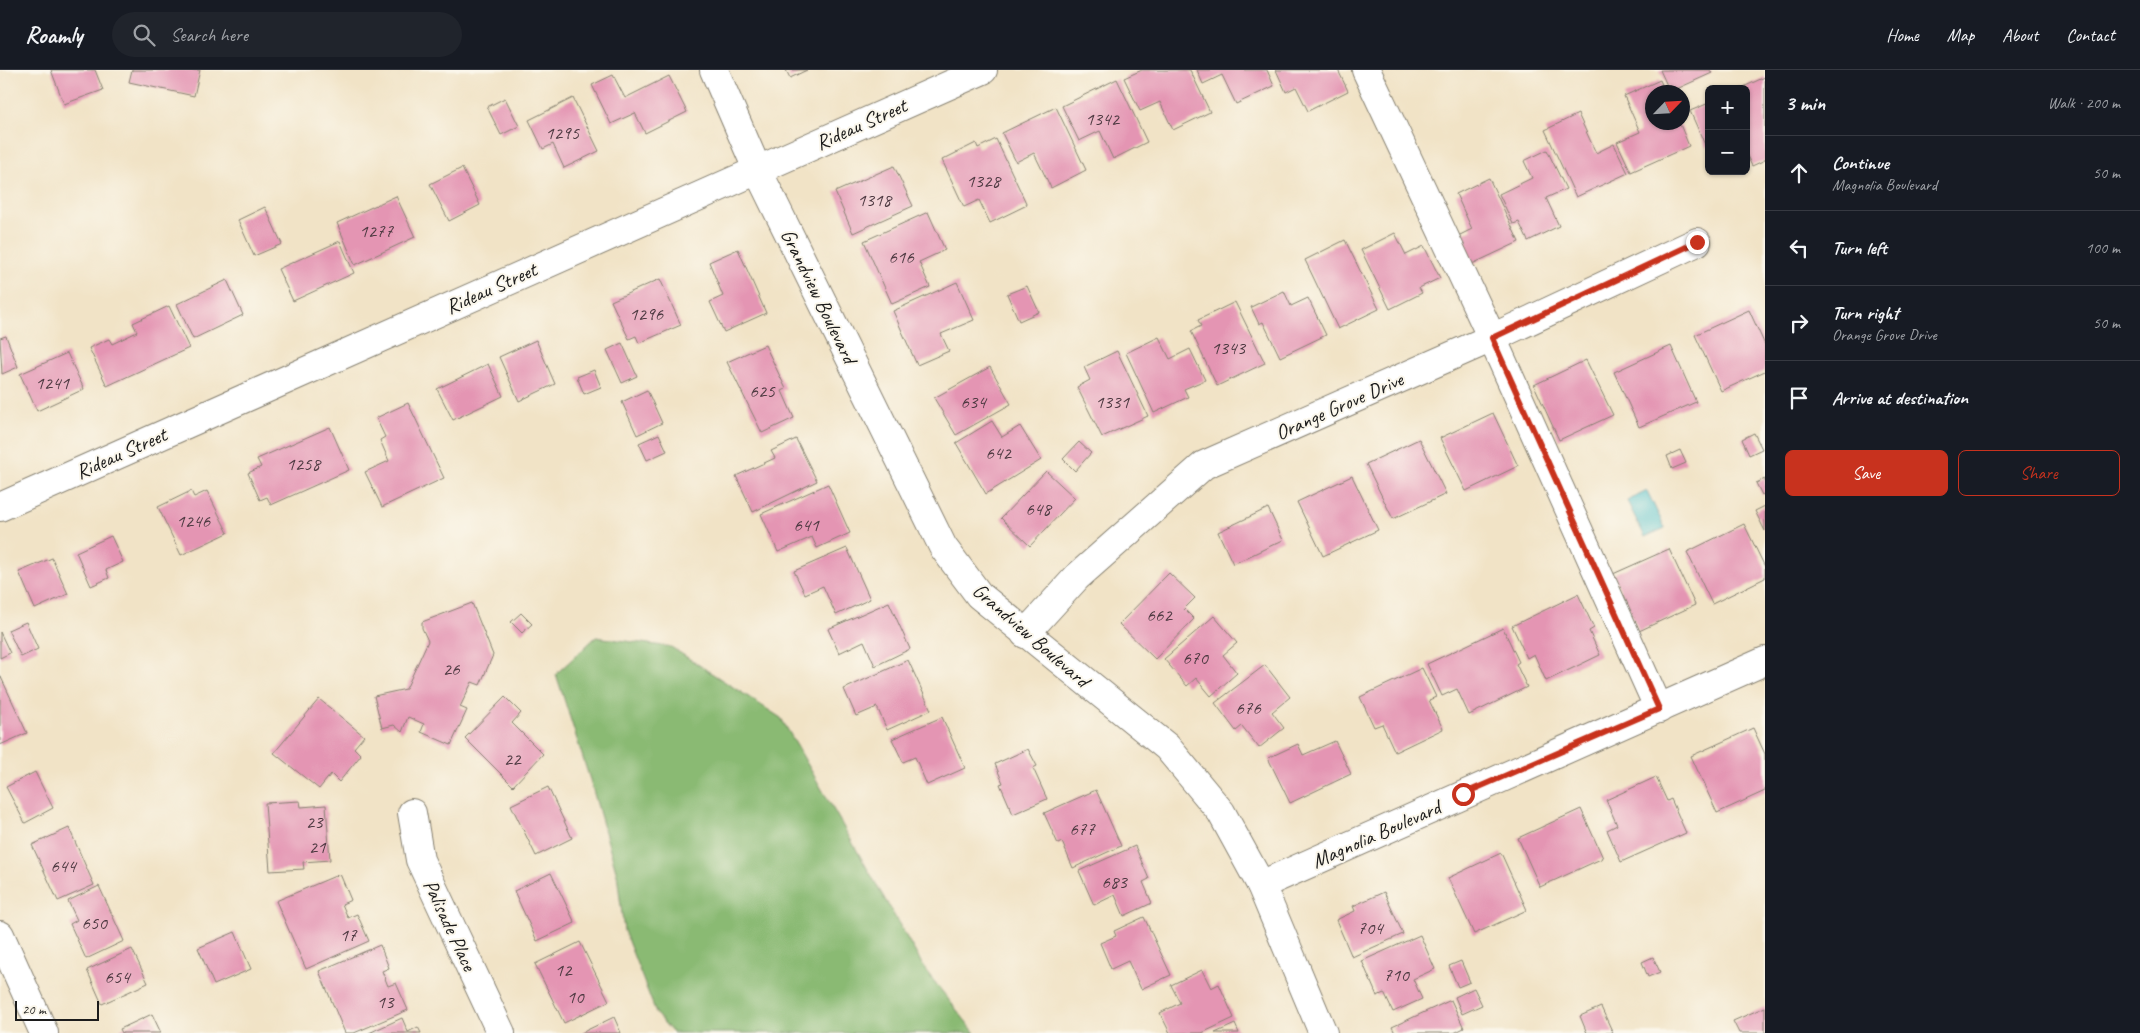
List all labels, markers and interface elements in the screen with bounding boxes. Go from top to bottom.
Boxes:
search box [112,12,462,57]
text: Roamly [25,20,82,50]
icon: search [130,21,158,49]
text: Search here [170,23,248,47]
text: Home [1886,24,1919,46]
text: Map [1947,24,1974,46]
text: About [2002,24,2038,46]
text: Contact [2066,24,2115,46]
north arrow [1645,85,1690,130]
map controls [1705,85,1750,175]
button: + [1705,85,1750,130]
text: 3 min [1785,90,1825,116]
street label: Rideau Street [811,92,912,156]
text: Walk · 200 m [2048,93,2120,113]
house number: 1342 [1085,107,1121,131]
house number: 1295 [545,121,581,145]
button: − [1705,130,1750,175]
text: Continue [1832,151,1889,175]
icon: ahead [1785,159,1813,187]
text: 50 m [2093,163,2120,183]
house number: 1328 [966,169,1003,193]
text: Magnolia Boulevard [1832,175,1937,195]
house number: 1318 [857,188,894,212]
house number: 1277 [359,219,395,243]
street label: Grandview Boulevard [775,224,864,370]
route end [1686,231,1709,254]
icon: left [1785,234,1813,262]
text: Turn left [1832,236,1887,260]
text: 100 m [2086,238,2120,258]
house number: 616 [888,245,915,269]
street label: Rideau Street [441,256,542,320]
text: Turn right [1832,301,1899,325]
house number: 1296 [629,302,665,326]
icon: right [1785,309,1813,337]
text: 50 m [2093,313,2120,333]
text: Orange Grove Drive [1832,325,1937,345]
house number: 1343 [1211,336,1247,360]
street label: Orange Grove Drive [1271,366,1408,446]
house number: 1241 [35,371,71,395]
house number: 625 [749,379,776,403]
icon: arrive [1785,384,1813,412]
text: Arrive at destination [1832,386,1968,410]
house number: 634 [960,390,988,414]
house number: 1331 [1095,390,1131,414]
street label: Rideau Street [71,421,172,485]
house number: 642 [985,441,1012,465]
button: Save [1785,450,1948,496]
button: Share [1958,450,2120,496]
house number: 1258 [286,452,323,476]
house number: 648 [1025,497,1053,521]
house number: 1246 [176,509,212,533]
house number: 641 [793,513,820,537]
street label: Grandview Boulevard [967,577,1097,695]
house number: 662 [1146,603,1173,627]
house number: 670 [1182,646,1209,670]
house number: 26 [442,657,461,681]
house number: 676 [1235,696,1262,720]
house number: 22 [503,747,522,771]
route start [1452,783,1475,806]
street label: Magnolia Boulevard [1308,793,1448,874]
house number: 23 [305,810,324,834]
house number: 677 [1069,817,1096,841]
house number: 21 [308,835,327,859]
house number: 644 [50,854,78,878]
house number: 683 [1101,870,1128,894]
street label: Palisade Place [418,875,483,976]
house number: 650 [81,911,108,935]
house number: 704 [1357,916,1385,940]
house number: 17 [339,923,358,947]
house number: 12 [554,958,573,982]
house number: 710 [1383,963,1410,987]
house number: 654 [104,965,132,989]
house number: 10 [566,985,585,1009]
house number: 13 [376,990,395,1014]
scale bar [15,998,99,1021]
text: 20 m [22,1001,46,1018]

